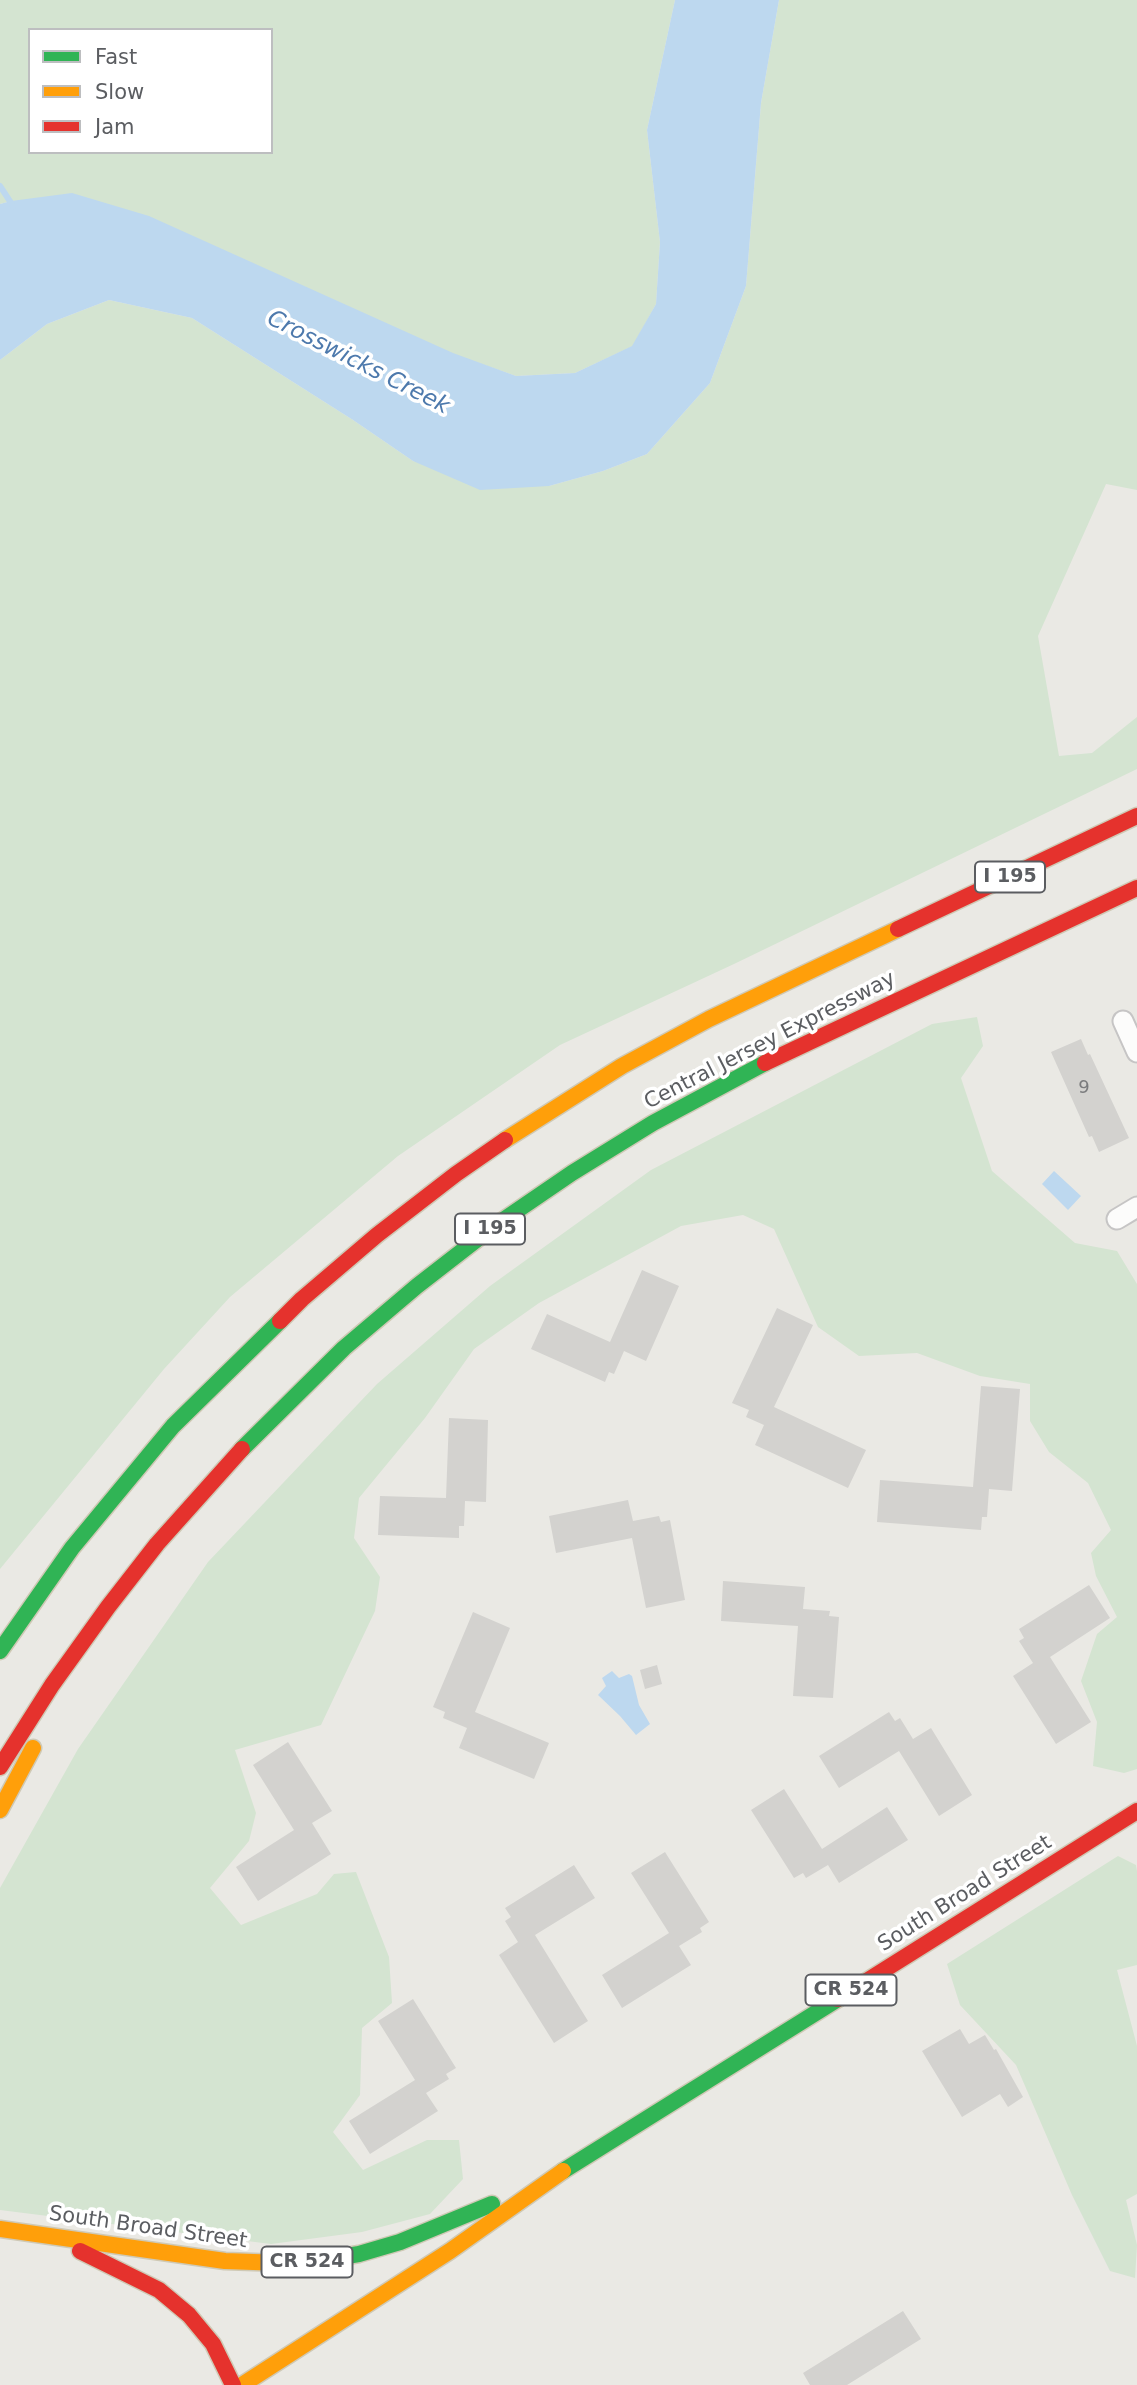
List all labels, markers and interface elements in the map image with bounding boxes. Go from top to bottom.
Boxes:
legend [28,28,273,154]
text: Fast [95,45,137,69]
text: Slow [95,80,144,104]
text: Jam [95,115,135,139]
water label: Crosswicks Creek [262,305,454,421]
road number: I 195 [975,862,1045,892]
street label: Central Jersey Expressway [640,967,900,1115]
house number: 9 [1078,1077,1090,1099]
road number: I 195 [455,1214,525,1245]
street label: South Broad Street [874,1830,1056,1958]
road number: CR 524 [806,1974,896,2006]
street label: South Broad Street [47,2202,249,2254]
road number: CR 524 [262,2246,352,2278]

